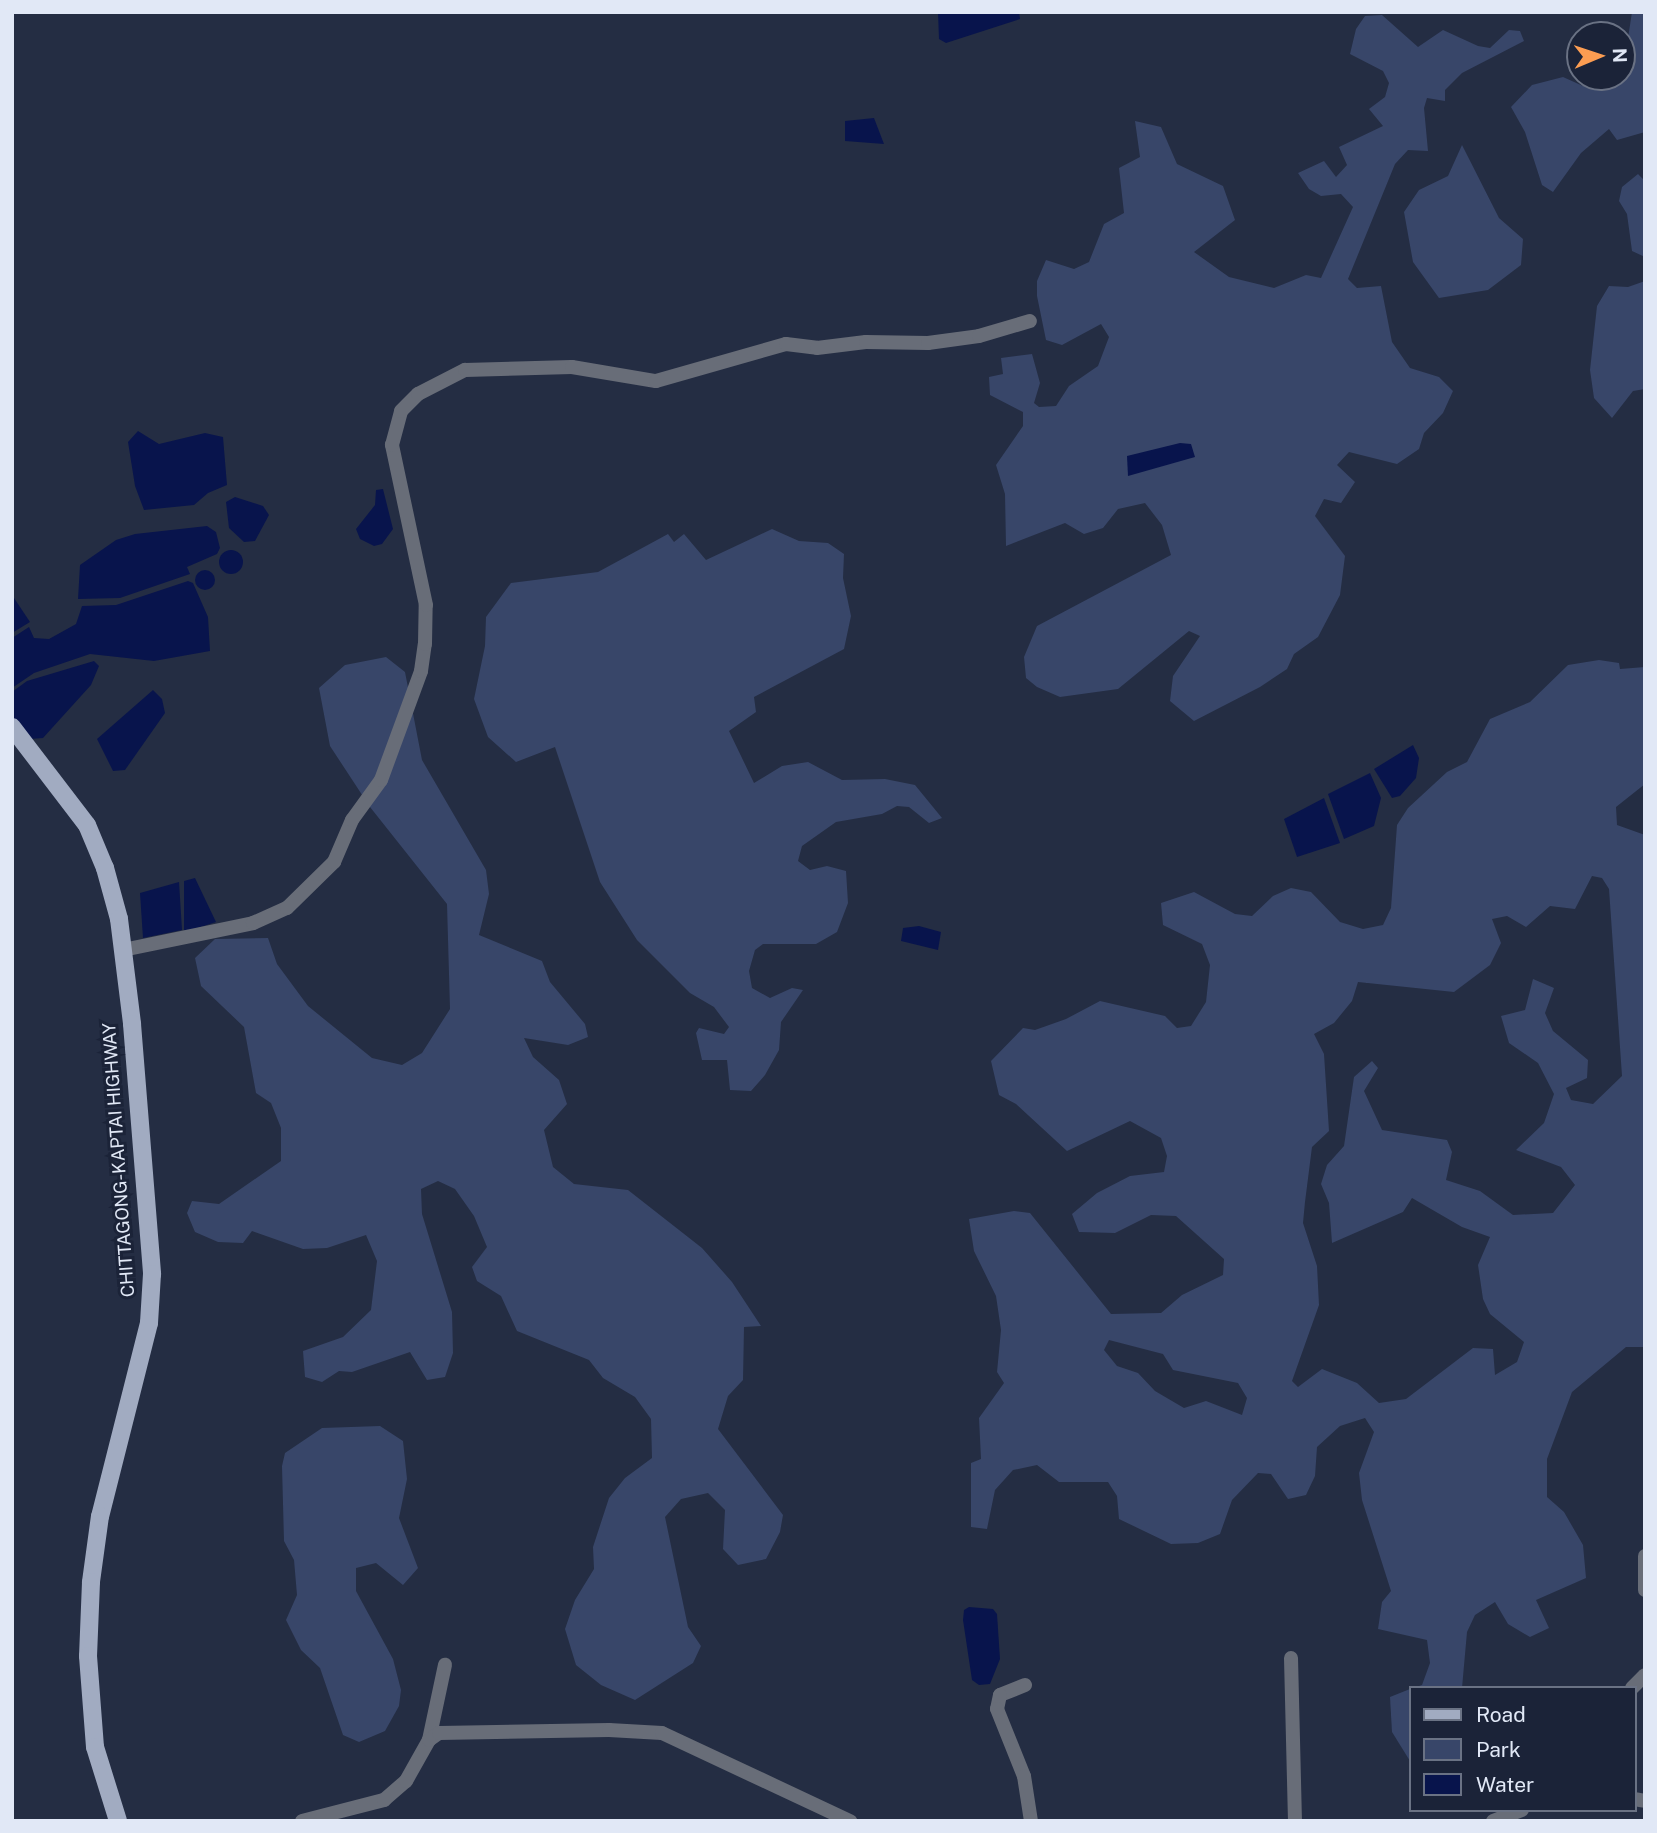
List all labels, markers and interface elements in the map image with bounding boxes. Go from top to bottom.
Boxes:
north arrow [1566,21,1636,91]
text: N [1609,48,1631,63]
street label: CHITTAGONG-KAPTAI HIGHWAY [99,1022,139,1298]
legend [1408,1686,1636,1812]
text: Road [1476,1702,1526,1727]
text: Park [1476,1737,1521,1762]
text: Water [1476,1772,1534,1797]

